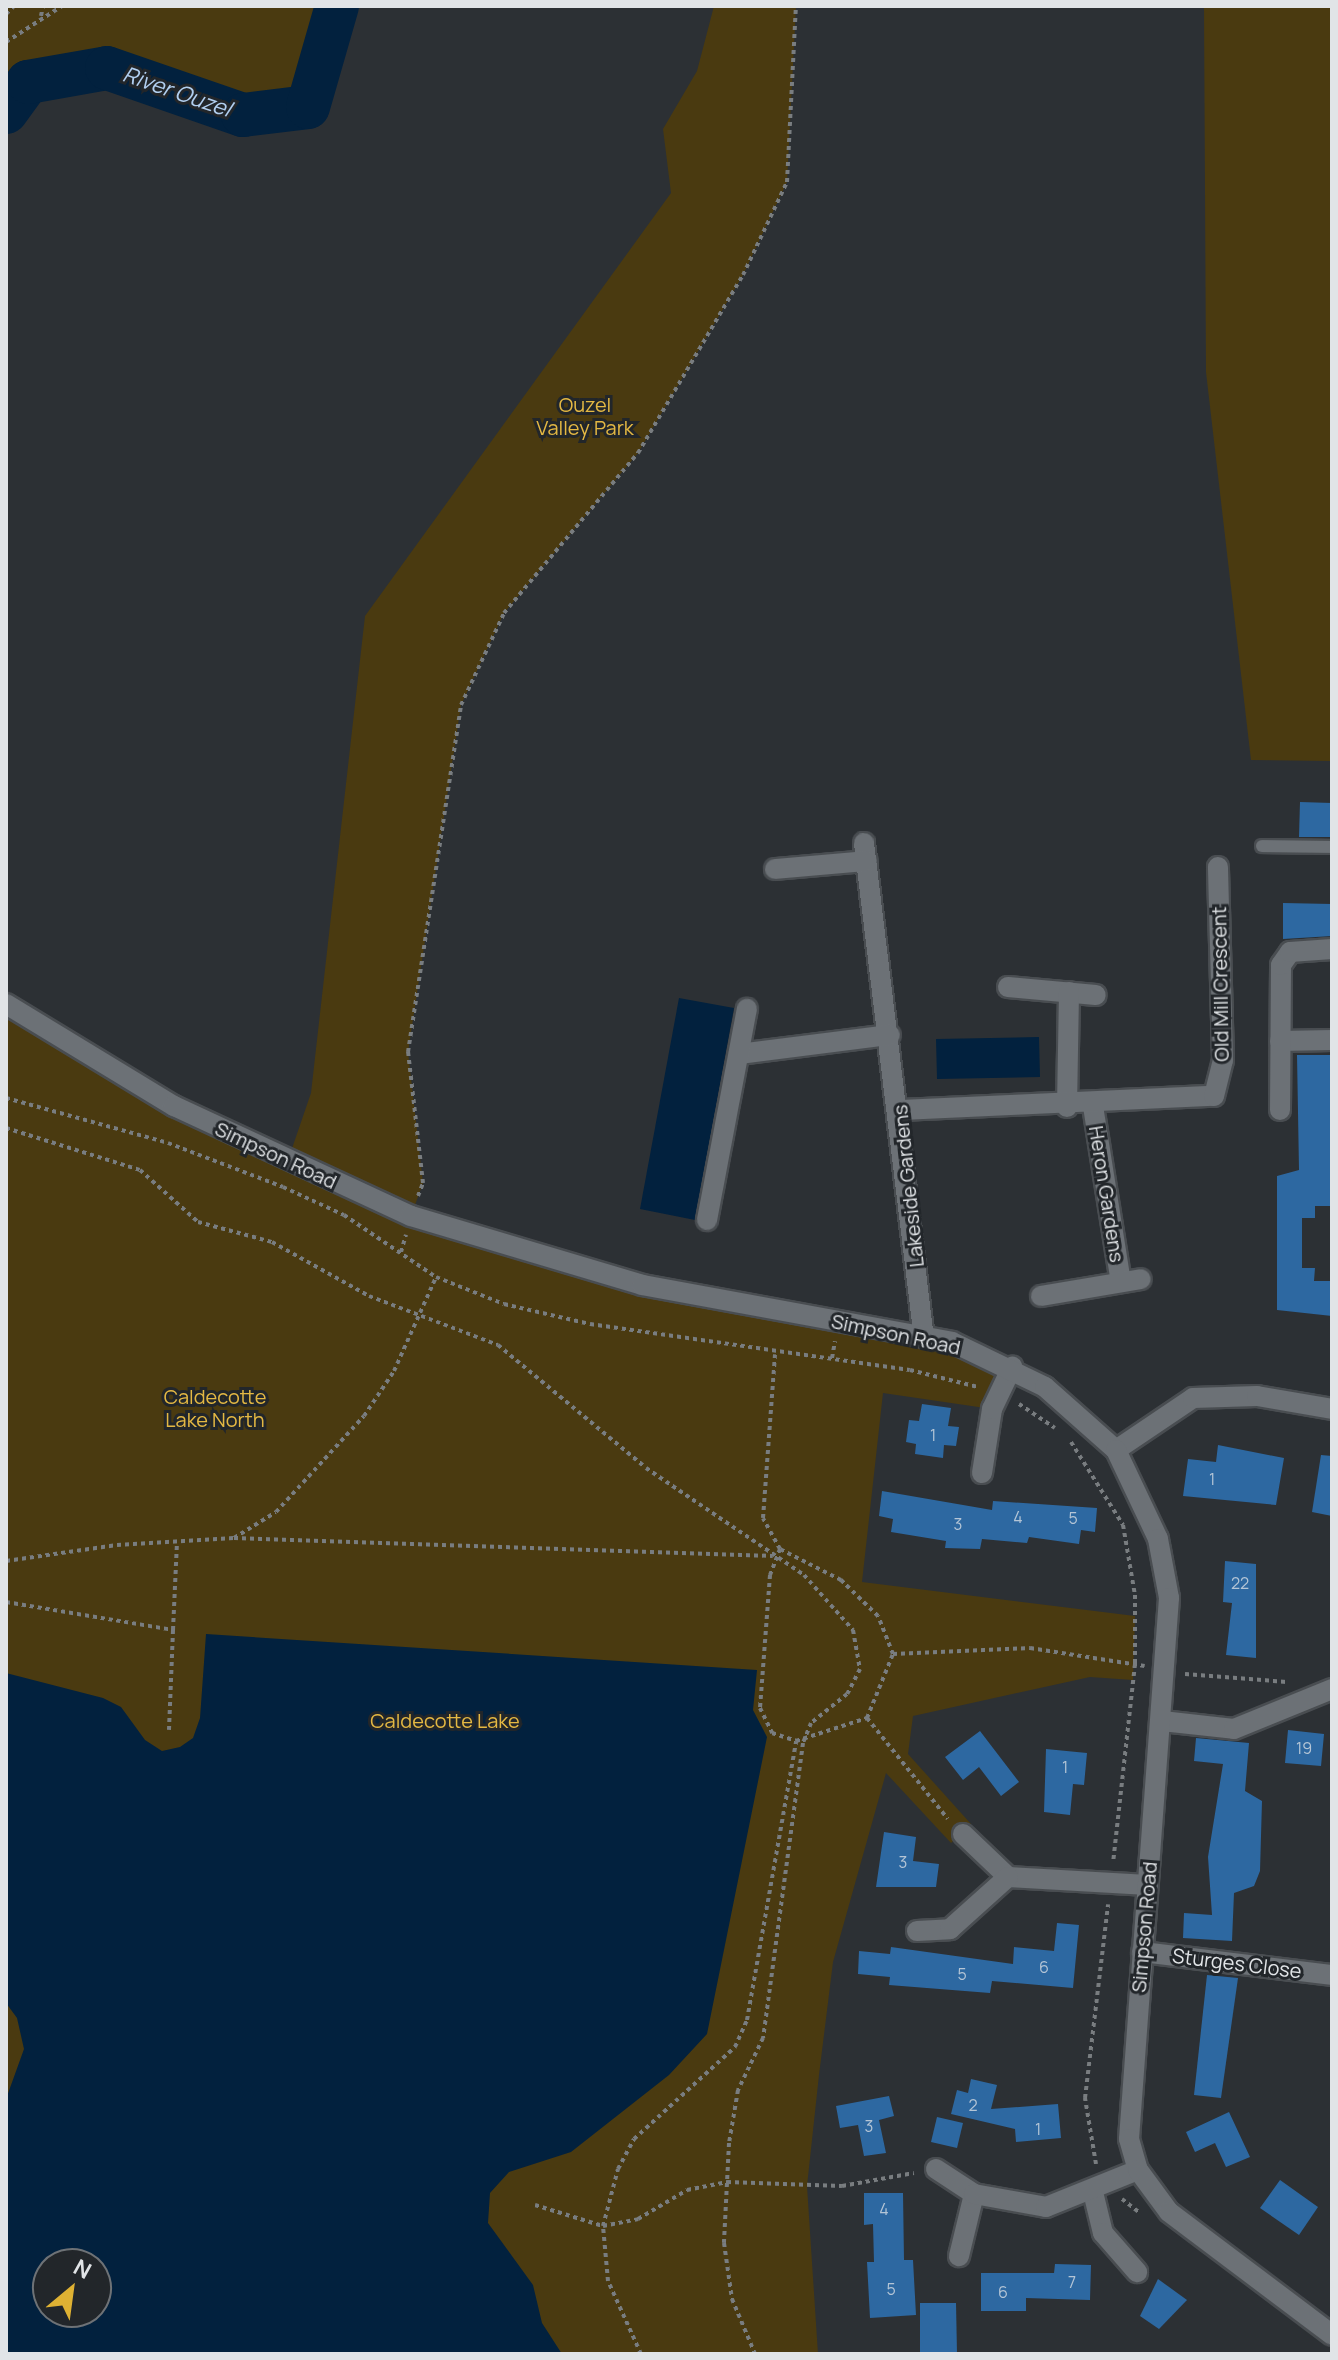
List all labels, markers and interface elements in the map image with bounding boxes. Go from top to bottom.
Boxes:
water label: River Ouzel [119,61,235,123]
park label: Ouzel Valley Park [536,393,634,440]
street label: Old Mill Crescent [1207,906,1233,1062]
street label: Lakeside Gardens [888,1104,928,1268]
street label: Simpson Road [211,1116,341,1194]
street label: Heron Gardens [1084,1124,1130,1264]
street label: Simpson Road [829,1309,963,1359]
park label: Caldecotte Lake North [164,1384,266,1431]
house number: 1 [930,1425,936,1445]
house number: 1 [1209,1469,1215,1489]
house number: 4 [1013,1507,1023,1527]
house number: 5 [1068,1508,1078,1528]
house number: 3 [954,1514,962,1534]
house number: 22 [1231,1573,1249,1593]
park label: Caldecotte Lake [370,1708,520,1732]
house number: 19 [1296,1738,1312,1758]
house number: 1 [1062,1757,1068,1777]
house number: 3 [899,1852,907,1872]
street label: Simpson Road [1126,1861,1162,1993]
street label: Sturges Close [1171,1943,1303,1983]
house number: 6 [1039,1957,1049,1977]
house number: 5 [957,1964,967,1984]
house number: 2 [968,2095,978,2115]
house number: 3 [865,2116,873,2136]
house number: 1 [1035,2119,1041,2139]
house number: 4 [879,2199,889,2219]
north arrow [32,2248,112,2328]
text: N [68,2252,97,2286]
house number: 7 [1068,2272,1076,2292]
house number: 5 [886,2279,896,2299]
house number: 6 [998,2282,1008,2302]

